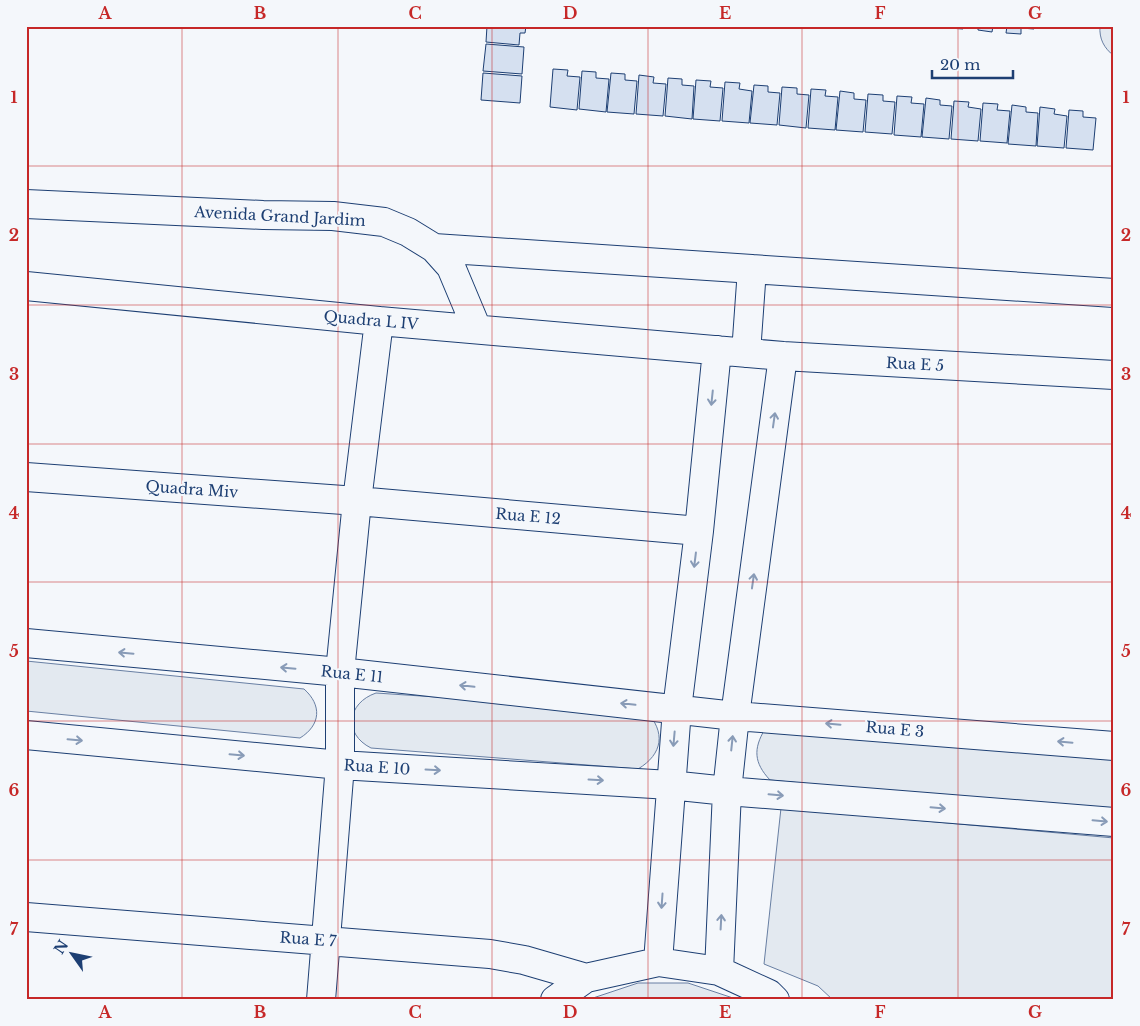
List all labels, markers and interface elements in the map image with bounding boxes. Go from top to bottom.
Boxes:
text: A [98,3,113,23]
text: B [254,3,267,23]
text: C [408,3,422,23]
text: D [563,3,577,23]
text: E [719,3,731,23]
text: F [874,3,886,23]
text: G [1028,3,1042,23]
scale bar [932,48,1014,80]
text: 20 m [940,55,980,74]
text: 1 [11,87,18,107]
text: 1 [1123,87,1130,107]
street label: Avenida Grand Jardim [193,202,366,230]
text: 2 [9,225,19,245]
text: 2 [1121,225,1131,245]
street label: Quadra L IV [323,306,419,334]
street label: Rua E 5 [886,353,944,375]
text: 3 [9,364,19,384]
text: 3 [1121,364,1131,384]
one-way arrow [707,390,717,406]
one-way arrow [769,413,779,429]
street label: Quadra Miv [145,476,239,502]
text: 4 [9,503,19,523]
text: 4 [1121,503,1131,523]
street label: Rua E 12 [495,504,561,528]
one-way arrow [690,552,700,568]
one-way arrow [748,574,758,590]
text: 5 [9,641,19,661]
text: 5 [1121,641,1131,661]
one-way arrow [118,648,134,657]
street label: Rua E 11 [320,661,384,687]
one-way arrow [280,663,296,672]
one-way arrow [459,681,475,691]
one-way arrow [620,699,636,709]
street label: Rua E 3 [865,717,925,741]
one-way arrow [826,719,842,729]
one-way arrow [669,730,679,746]
one-way arrow [66,735,82,744]
one-way arrow [727,735,737,751]
one-way arrow [1057,738,1073,747]
one-way arrow [228,750,244,760]
street label: Rua E 10 [343,755,411,779]
one-way arrow [425,766,441,775]
one-way arrow [587,776,603,785]
text: 6 [9,780,20,800]
text: 6 [1121,780,1132,800]
one-way arrow [768,790,784,800]
one-way arrow [930,803,946,813]
one-way arrow [1092,816,1108,826]
one-way arrow [658,893,667,909]
one-way arrow [717,914,726,930]
text: 7 [10,919,19,939]
text: 7 [1122,919,1131,939]
north arrow [48,928,98,978]
street label: Rua E 7 [279,928,338,950]
text: N [50,936,72,957]
text: A [98,1002,113,1022]
text: B [254,1002,267,1022]
text: C [408,1002,422,1022]
text: D [563,1002,577,1022]
text: E [719,1002,731,1022]
text: F [874,1002,886,1022]
text: G [1028,1002,1042,1022]

